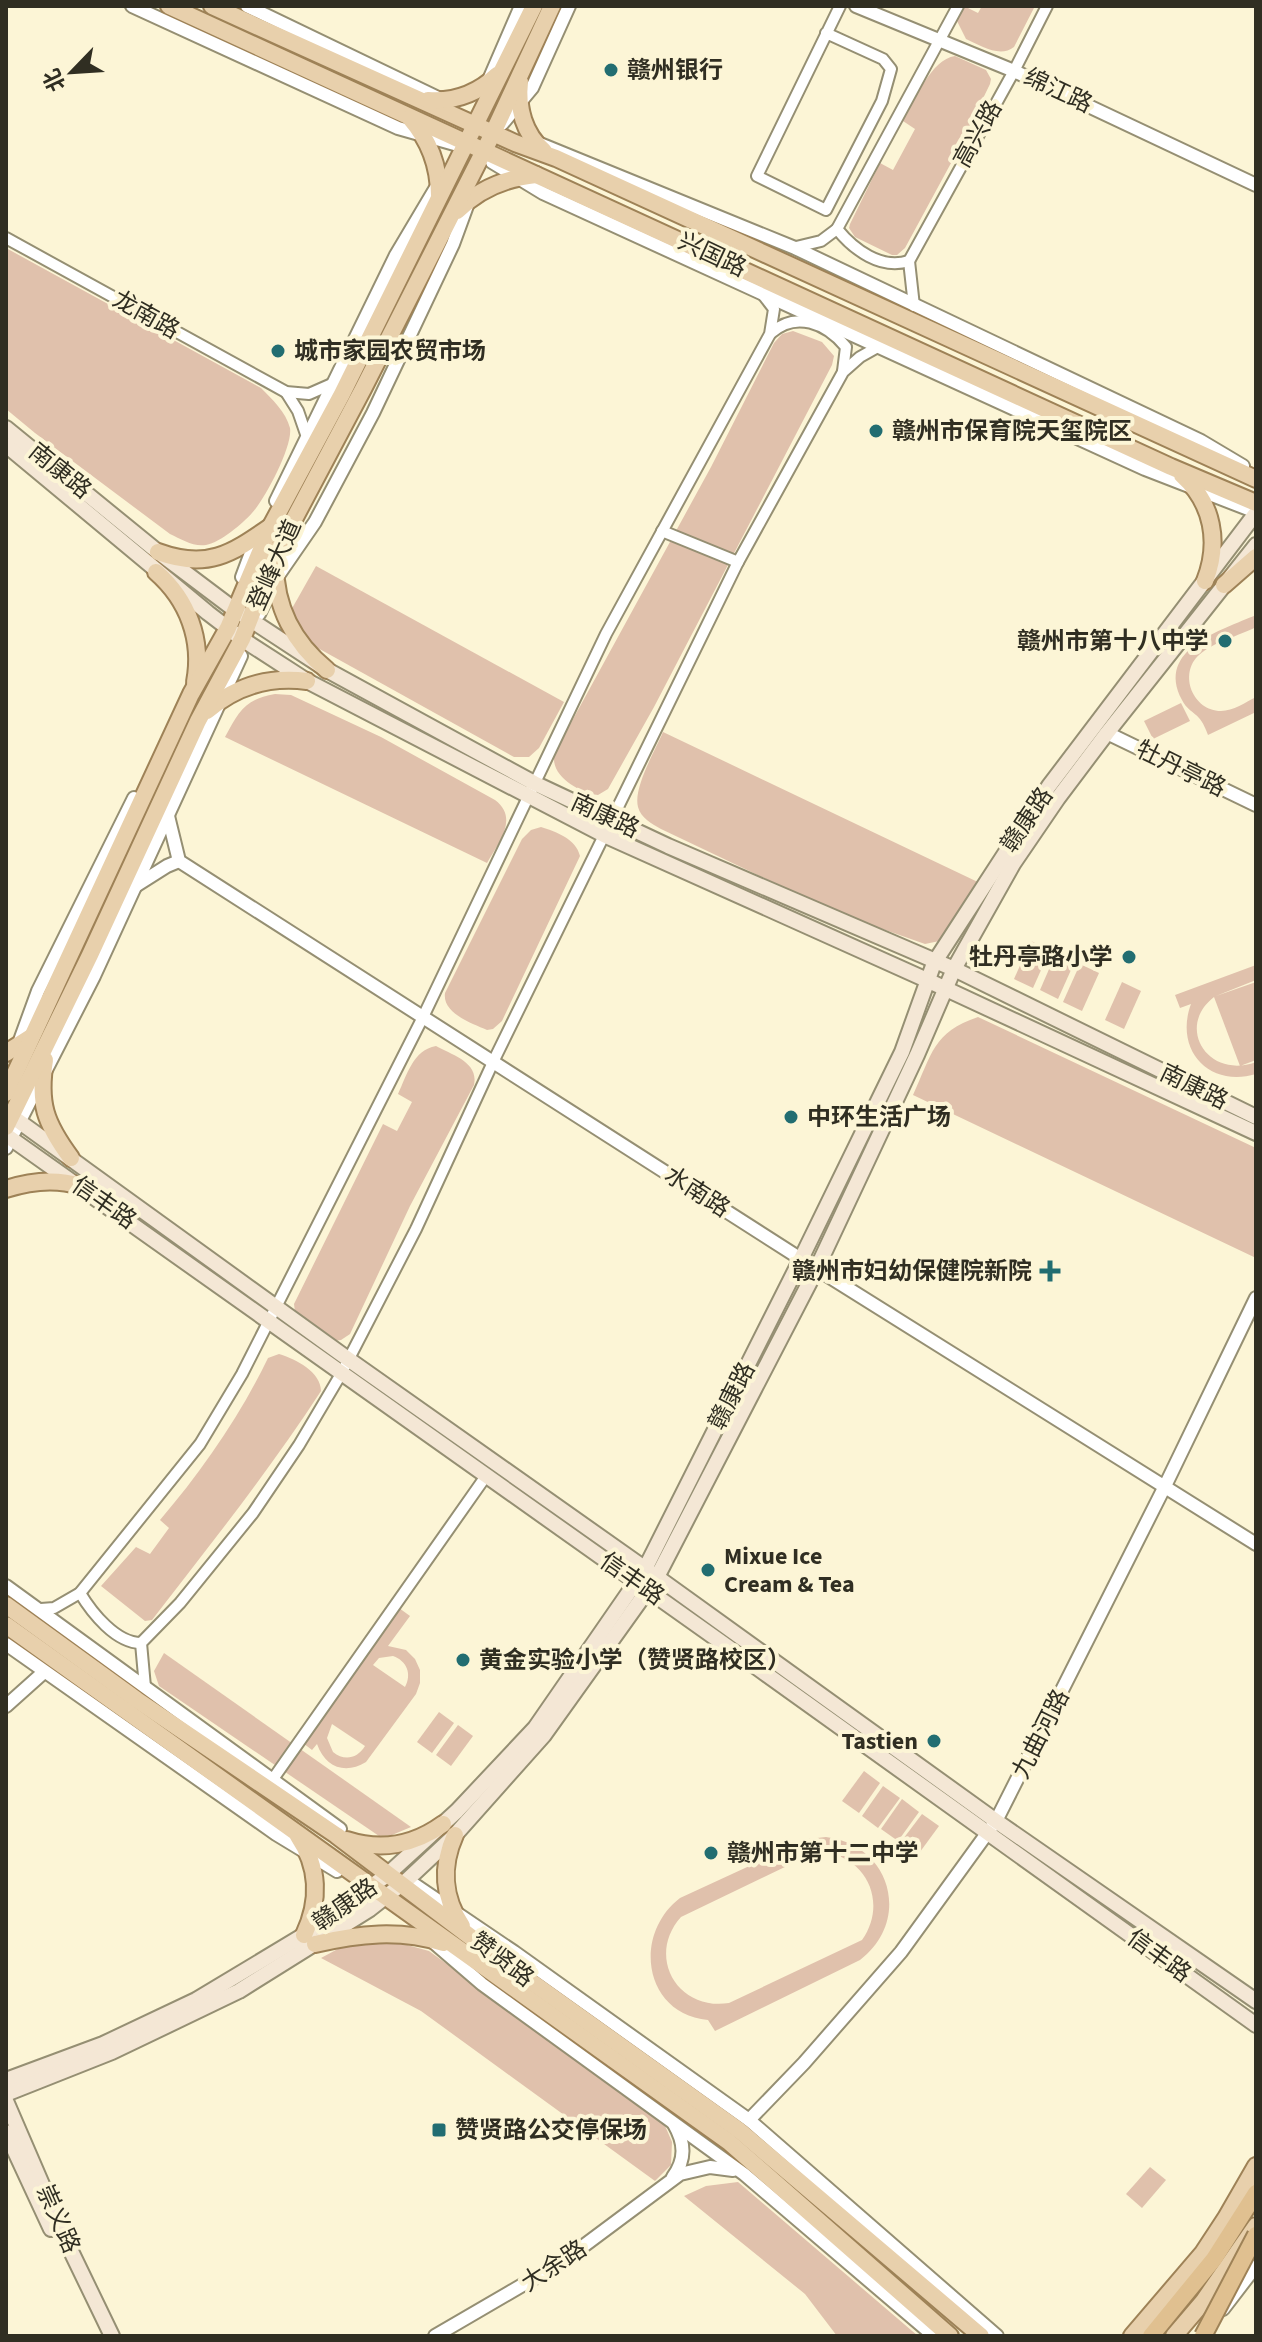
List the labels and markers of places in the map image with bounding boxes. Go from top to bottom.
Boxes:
place label: 赣州银行 [627,53,723,88]
marker: 赣州银行 [602,61,620,79]
place label: 城市家园农贸市场 [294,334,486,369]
marker: 城市家园农贸市场 [269,342,287,360]
place label: 赣州市保育院天玺院区 [892,414,1132,449]
marker: 赣州市保育院天玺院区 [867,422,885,440]
place label: 赣州市第十八中学 [1017,624,1209,659]
marker: 赣州市第十八中学 [1216,632,1234,650]
place label: 牡丹亭路小学 [969,940,1113,975]
marker: 牡丹亭路小学 [1120,948,1138,966]
place label: 中环生活广场 [807,1100,951,1135]
marker: 中环生活广场 [782,1108,800,1126]
place label: 赣州市妇幼保健院新院 [792,1254,1032,1289]
marker: 赣州市妇幼保健院新院 [1039,1260,1061,1282]
place label: Mixue Ice Cream & Tea [724,1539,855,1602]
marker: Mixue Ice Cream & Tea [699,1561,717,1579]
place label: 黄金实验小学（赞贤路校区） [479,1643,791,1678]
marker: 黄金实验小学（赞贤路校区） [454,1651,472,1669]
place label: Tastien [841,1724,918,1759]
marker: Tastien [925,1732,943,1750]
place label: 赣州市第十二中学 [727,1836,919,1871]
marker: 赣州市第十二中学 [702,1844,720,1862]
place label: 赞贤路公交停保场 [455,2113,647,2148]
marker: 赞贤路公交停保场 [430,2121,448,2139]

